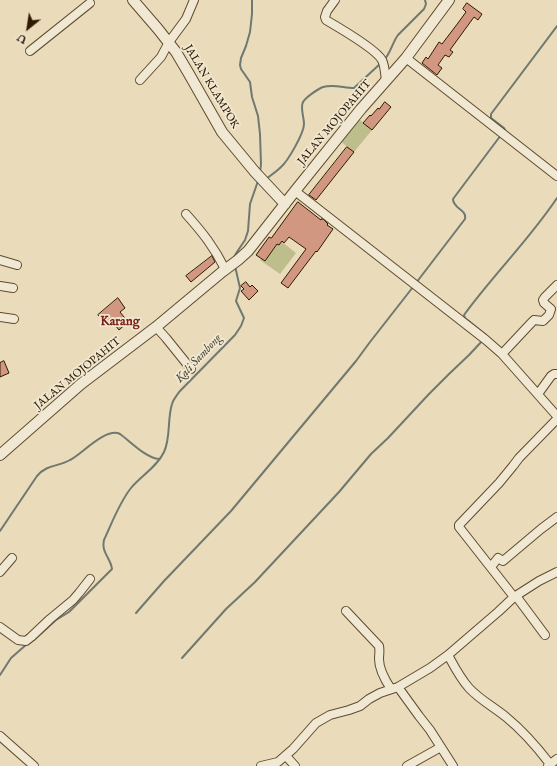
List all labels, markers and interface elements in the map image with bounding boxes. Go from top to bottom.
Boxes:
north arrow [8,8,48,48]
text: U [14,30,30,47]
street label: JALAN KLAMPOK [181,43,241,131]
street label: JALAN MOJOPAHIT [296,78,374,168]
district label: Karang [100,314,140,330]
water label: Kali Sambong [173,332,225,386]
street label: JALAN MOJOPAHIT [32,335,124,413]

